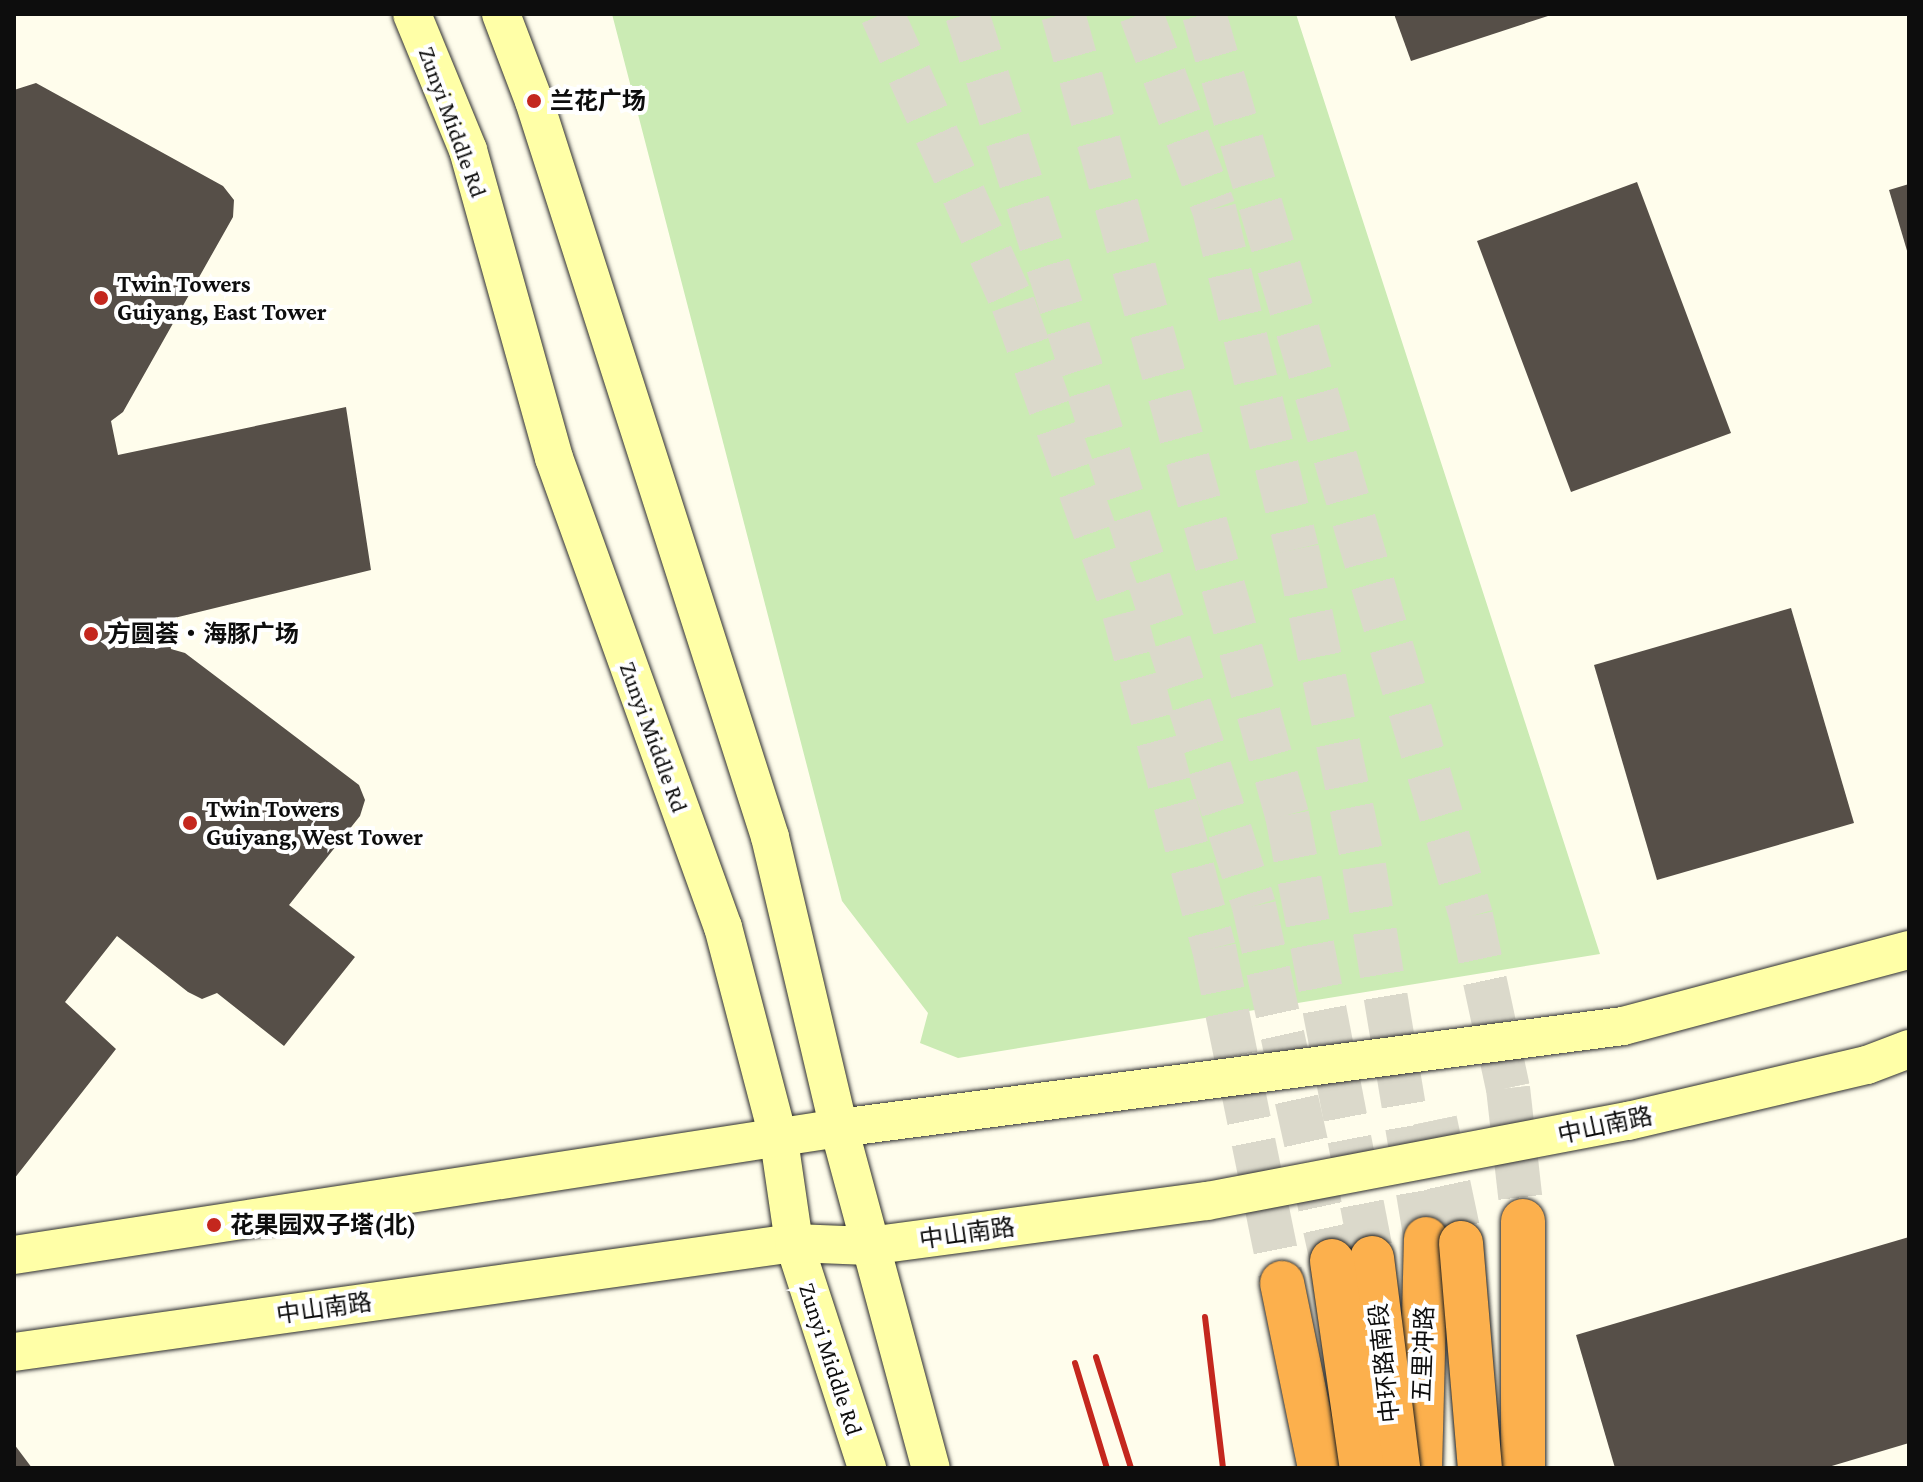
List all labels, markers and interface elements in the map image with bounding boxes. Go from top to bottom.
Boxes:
street label: Zunyi Middle Rd [412,43,494,201]
place label: 兰花广场 [550,87,646,115]
marker: 兰花广场 [525,92,543,110]
place label: Twin Towers Guiyang, East Tower [117,270,327,326]
marker: Twin Towers Guiyang, East Tower [92,289,110,307]
place label: 方圆荟・海豚广场 [107,620,299,648]
marker: 方圆荟・海豚广场 [82,625,100,643]
street label: Zunyi Middle Rd [613,658,695,816]
place label: Twin Towers Guiyang, West Tower [206,795,423,851]
marker: Twin Towers Guiyang, West Tower [181,814,199,832]
street label: 中山南路 [1555,1101,1655,1149]
place label: 花果园双子塔(北) [230,1211,416,1239]
street label: 中山南路 [917,1212,1017,1254]
marker: 花果园双子塔(北) [205,1216,223,1234]
street label: Zunyi Middle Rd [793,1279,869,1439]
street label: 中山南路 [274,1287,374,1329]
street label: 中环路南段 [1363,1302,1405,1424]
street label: 五里冲路 [1407,1306,1439,1402]

